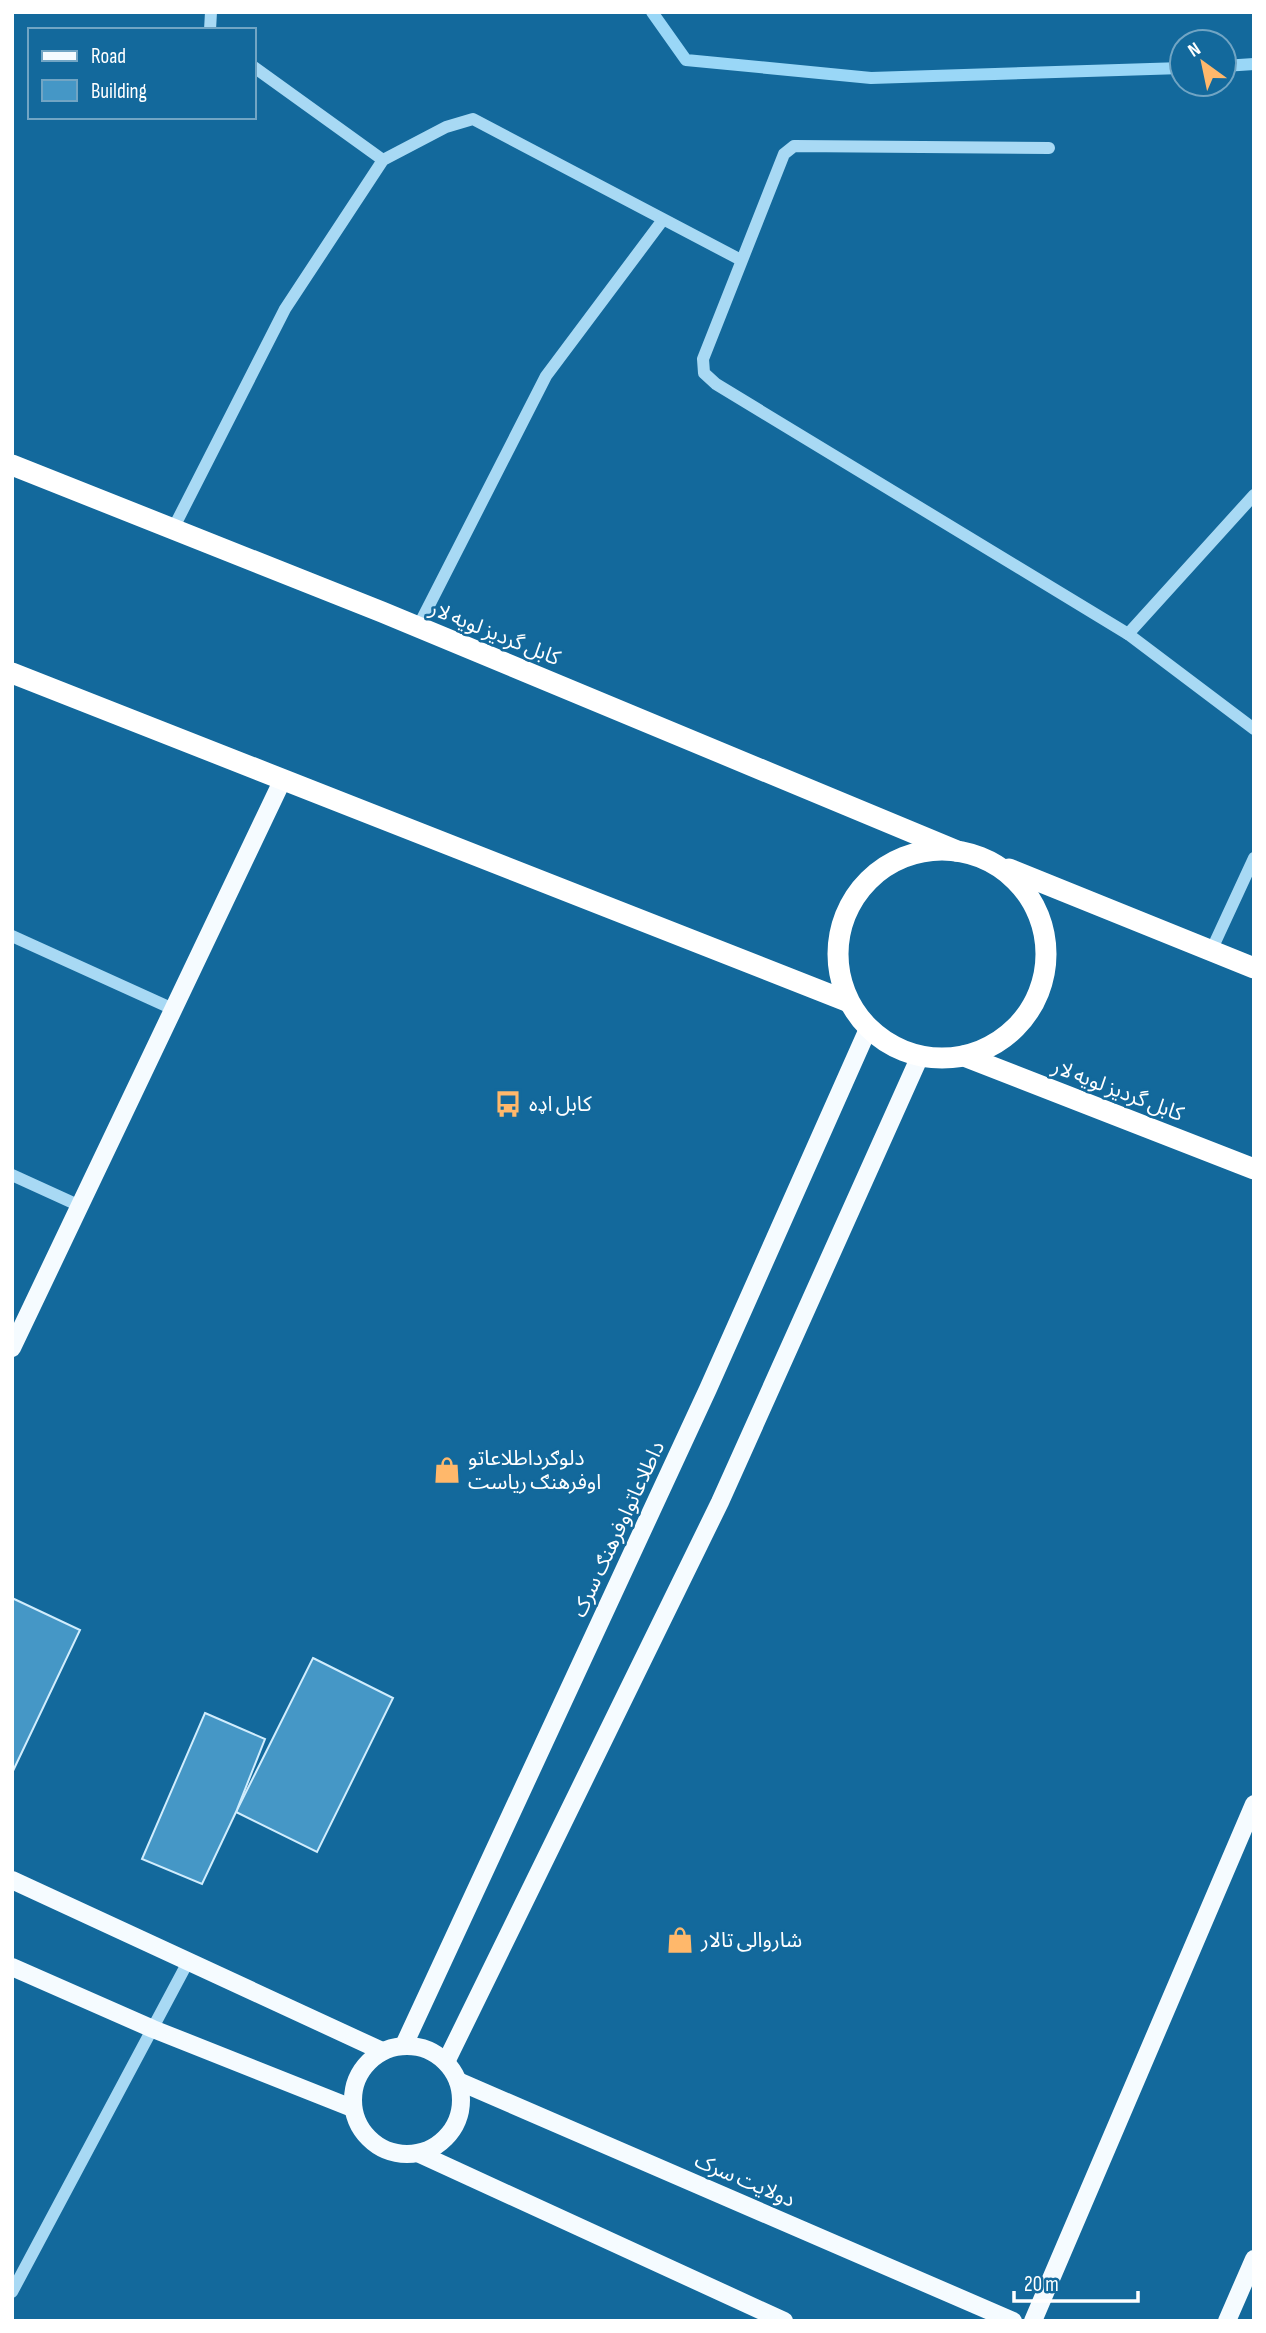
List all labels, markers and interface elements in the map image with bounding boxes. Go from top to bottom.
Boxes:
legend [28,28,256,119]
north arrow [1168,28,1238,98]
text: N [1184,38,1205,62]
text: Road [91,44,126,69]
text: Building [91,79,147,104]
street label: کابل گردیز لویه لار [425,596,564,671]
street label: کابل گردیز لویه لار [1048,1054,1187,1127]
bus stop icon: کابل اډه [493,1089,523,1119]
place label: کابل اډه [529,1092,592,1117]
street label: داطلاعاتواوفرهنګ سرک [567,1437,670,1621]
place label: دلوګرداطلاعاتو اوفرهنګ ریاست [468,1446,601,1495]
shop icon: دلوګرداطلاعاتو اوفرهنګ ریاست [432,1455,462,1485]
shop icon: شاروالی تالار [665,1925,695,1955]
place label: شاروالی تالار [700,1928,802,1953]
street label: دولایت سرک [691,2148,799,2213]
scale bar [1014,2260,1138,2304]
text: 20 m [1024,2272,1059,2297]

